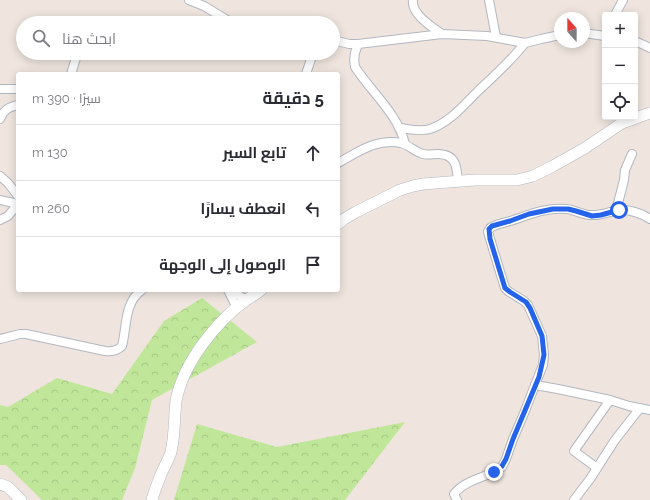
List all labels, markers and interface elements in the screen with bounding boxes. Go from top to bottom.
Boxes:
north arrow [554,12,590,48]
map controls [602,12,638,120]
button: + [602,12,638,48]
search box [16,16,340,60]
icon: search [30,27,52,49]
text: ابحث هنا [62,30,116,48]
button: − [602,48,638,84]
button: locate [602,84,638,120]
text: 5 دقيقة [262,88,324,108]
text: سيرًا · 390 m [32,91,101,106]
icon: ahead [302,142,324,164]
text: تابع السير [223,144,286,162]
text: 130 m [32,145,68,160]
icon: left [302,198,324,220]
text: انعطف يسارًا [201,200,286,218]
text: 260 m [32,201,70,216]
route start [610,201,628,219]
icon: arrive [302,254,324,276]
text: الوصول إلى الوجهة [159,256,286,274]
route end [485,463,503,481]

